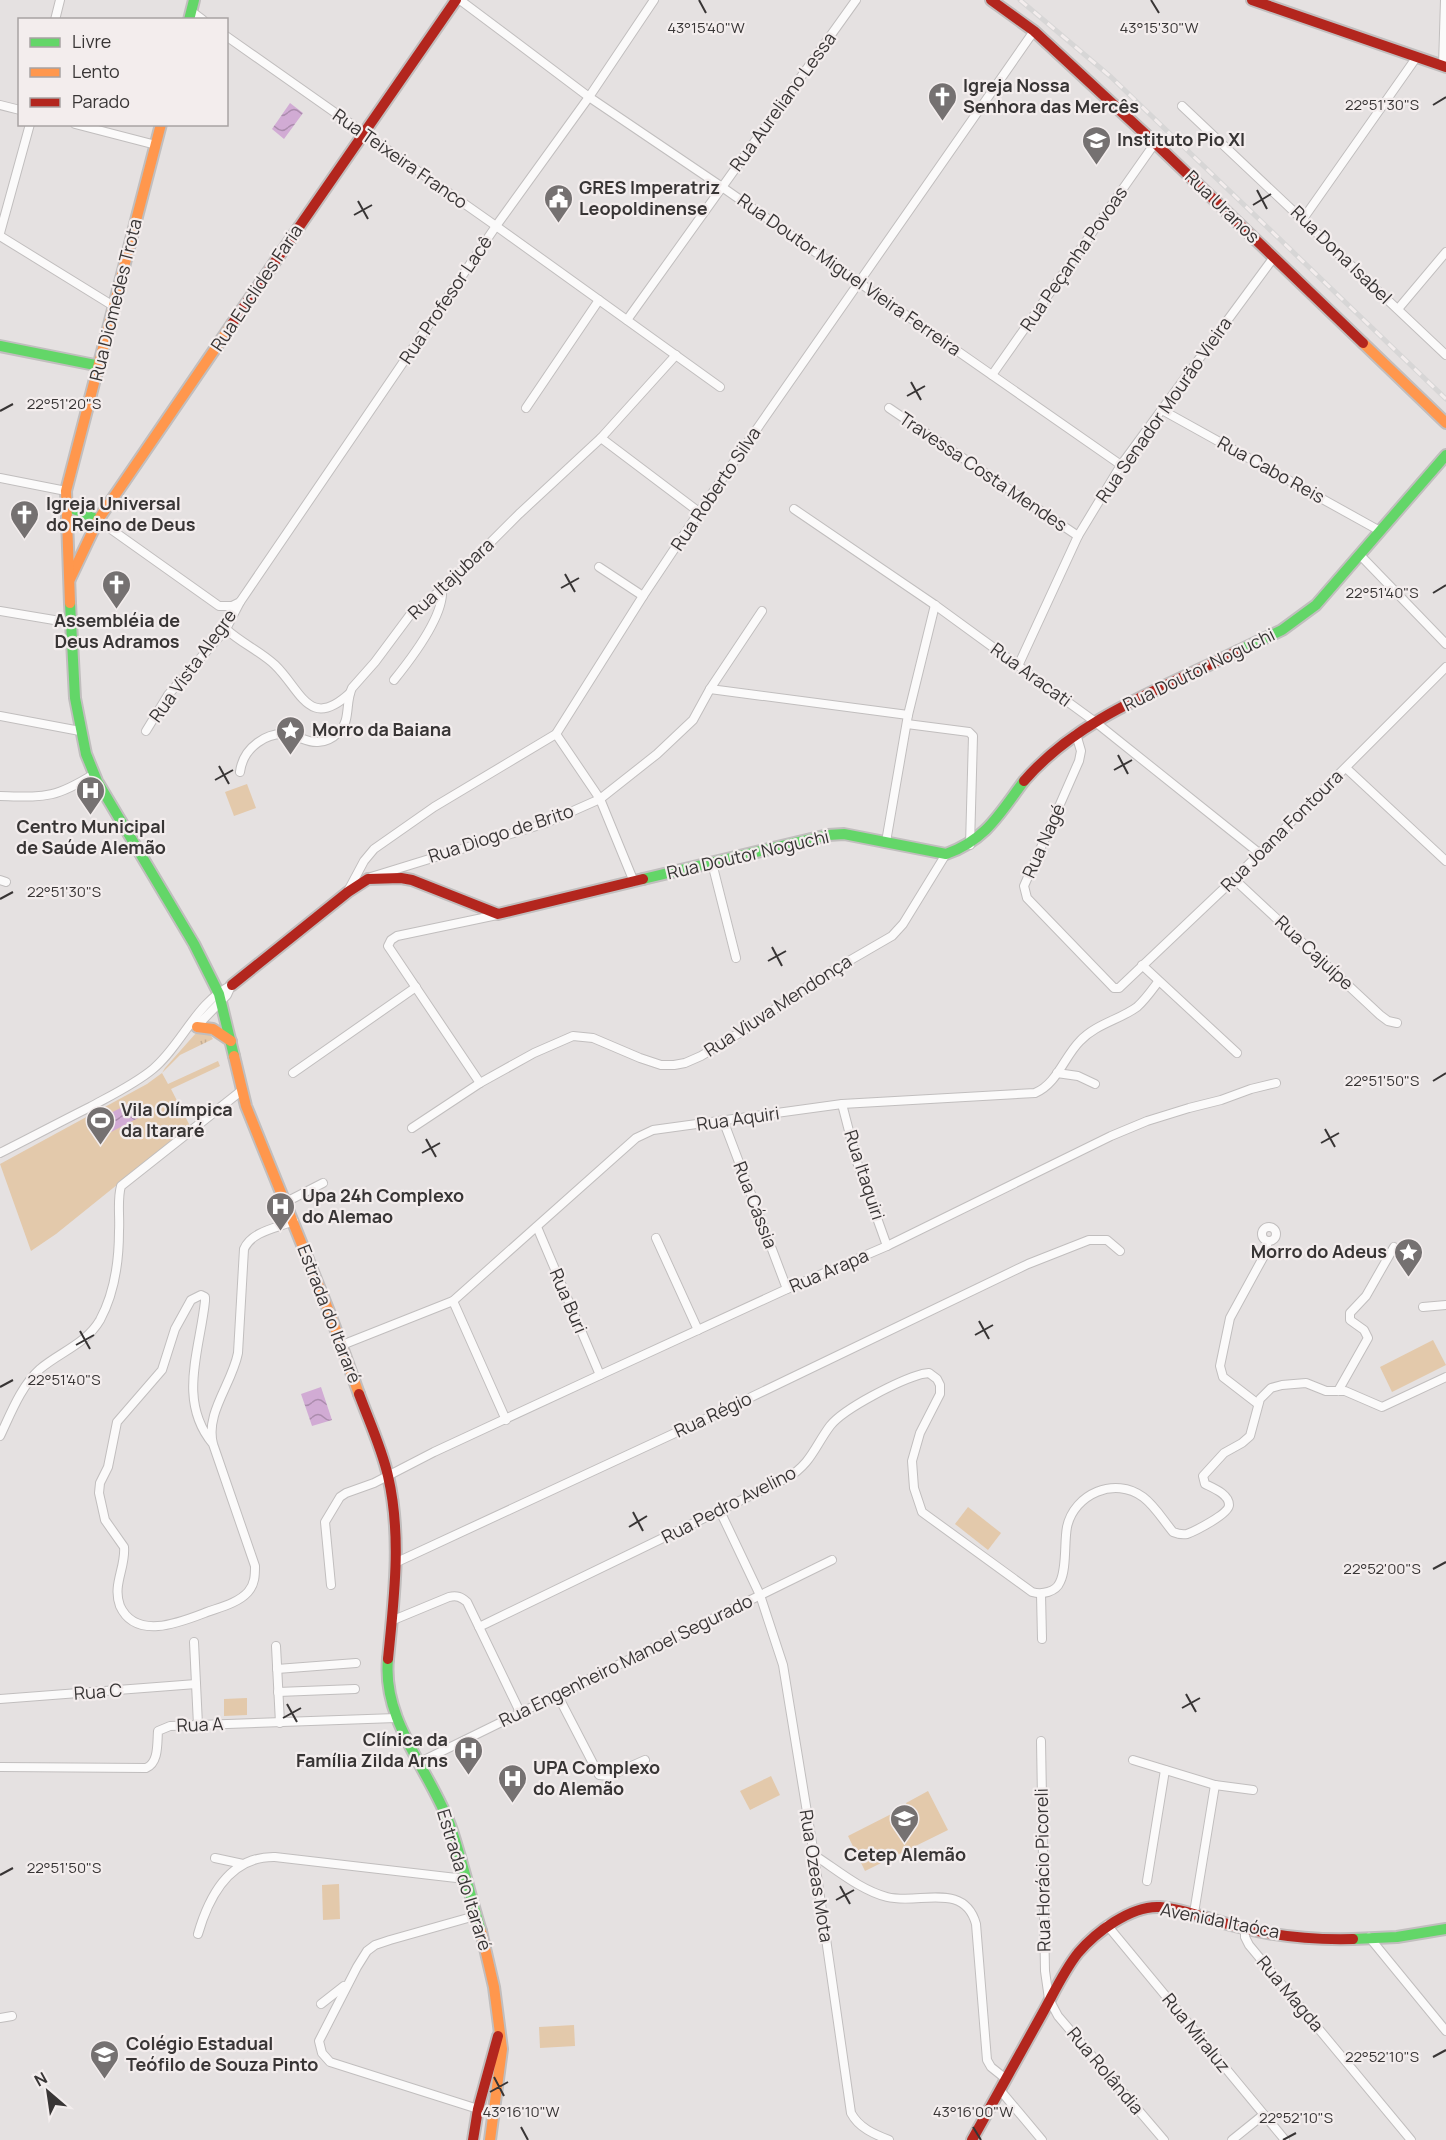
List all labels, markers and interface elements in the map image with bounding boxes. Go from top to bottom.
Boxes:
text: 43°15'40"W [667,17,745,38]
text: 43°15'30"W [1120,17,1198,38]
legend [18,18,228,126]
street label: Rua Aureliano Lessa [724,27,841,176]
text: Livre [72,29,111,53]
text: Lento [72,59,120,83]
place label: Igreja Nossa Senhora das Mercês [963,73,1139,118]
church icon: Igreja Nossa Senhora das Mercês [926,80,958,122]
text: Parado [72,89,130,113]
text: 22°51'30"S [1345,94,1419,115]
street label: Rua Teixeira Franco [328,103,473,214]
school or university icon: Instituto Pio XI [1080,124,1112,166]
place label: Instituto Pio XI [1117,127,1245,151]
street label: Rua Uranos [1180,165,1265,248]
place label: GRES Imperatriz Leopoldinense [579,175,720,220]
street label: Rua Peçanha Povoas [1014,181,1132,336]
public building icon: GRES Imperatriz Leopoldinense [542,182,574,224]
street label: Rua Doutor Miguel Vieira Ferreira [733,188,966,361]
street label: Rua Dona Isabel [1286,200,1397,309]
street label: Rua Diomedes Trota [83,216,147,383]
street label: Rua Euclides Faria [205,219,308,356]
street label: Rua Profesor Lacê [393,231,497,368]
street label: Rua Senador Mourão Vieira [1090,312,1237,507]
text: 22°51'20"S [27,393,101,414]
street label: Travessa Costa Mendes [895,406,1072,536]
street label: Rua Roberto Silva [665,422,766,555]
street label: Rua Cabo Reis [1214,430,1329,508]
place label: Igreja Universal do Reino de Deus [46,491,196,536]
church icon: Igreja Universal do Reino de Deus [9,498,41,540]
street label: Rua Itajubara [402,532,498,624]
church icon: Assembléia de Deus Adramos [101,568,133,610]
text: 22°51'40"S [1346,582,1418,603]
street label: Rua Vista Alegre [143,604,241,727]
place label: Assembléia de Deus Adramos [54,608,180,653]
street label: Rua Doutor Noguchi [1119,622,1278,716]
street label: Rua Aracati [986,637,1077,712]
place icon: Morro da Baiana [275,714,307,756]
place label: Morro da Baiana [312,717,451,741]
street label: Rua Joana Fontoura [1215,764,1348,897]
hospital icon: Centro Municipal de Saúde Alemão [75,774,107,816]
street label: Rua Diogo de Brito [425,798,576,868]
street label: Rua Nagé [1016,800,1070,882]
place label: Centro Municipal de Saúde Alemão [16,814,166,859]
street label: Rua Doutor Noguchi [664,824,831,884]
text: 22°51'30"S [27,881,101,902]
street label: Rua Cajuípe [1270,910,1359,995]
street label: Rua Viuva Mendonça [699,949,856,1062]
text: 22°51'50"S [1345,1070,1419,1091]
place label: Vila Olímpica da Itararé [121,1097,233,1142]
street label: Rua Aquiri [695,1100,781,1136]
sports icon: Vila Olímpica da Itararé [84,1104,116,1146]
street label: Rua Itaquiri [839,1127,891,1223]
street label: Rua Cássia [728,1158,784,1252]
place label: Upa 24h Complexo do Alemao [302,1183,464,1228]
hospital icon: Upa 24h Complexo do Alemao [265,1190,297,1232]
place icon: Morro do Adeus [1392,1236,1424,1278]
place label: Morro do Adeus [1251,1239,1387,1263]
street label: Estrada do Itararé [292,1241,367,1386]
street label: Rua Arapa [785,1243,872,1298]
street label: Rua Buri [545,1265,593,1337]
text: 22°51'40"S [28,1369,100,1390]
street label: Rua Régio [670,1386,755,1443]
street label: Rua Pedro Avelino [657,1460,800,1548]
text: 22°52'00"S [1343,1558,1421,1579]
street label: Rua Engenheiro Manoel Segurado [495,1588,756,1732]
street label: Rua C [73,1677,123,1705]
street label: Rua A [176,1711,224,1737]
place label: Clínica da Família Zilda Arns [296,1727,448,1772]
hospital icon: Clínica da Família Zilda Arns [453,1734,485,1776]
place label: UPA Complexo do Alemão [533,1755,660,1800]
hospital icon: UPA Complexo do Alemão [496,1762,528,1804]
street label: Rua Horácio Picoreli [1029,1788,1055,1952]
school or university icon: Cetep Alemão [889,1802,921,1844]
street label: Estrada do Itararé [432,1806,498,1953]
street label: Rua Ozeas Mota [795,1808,839,1944]
place label: Cetep Alemão [844,1842,966,1866]
text: 22°51'50"S [27,1857,101,1878]
street label: Avenida Itaóca [1159,1897,1282,1943]
street label: Rua Magda [1252,1950,1330,2036]
street label: Rua Miraluz [1157,1988,1236,2077]
street label: Rua Rolândia [1062,2022,1149,2119]
place label: Colégio Estadual Teófilo de Souza Pinto [126,2031,318,2076]
school or university icon: Colégio Estadual Teófilo de Souza Pinto [89,2038,121,2080]
text: 22°52'10"S [1345,2046,1419,2067]
north arrow [18,2062,78,2122]
text: N [30,2066,51,2091]
text: 43°16'10"W [482,2101,560,2122]
text: 43°16'00"W [933,2101,1013,2122]
text: 22°52'10"S [1259,2107,1333,2128]

